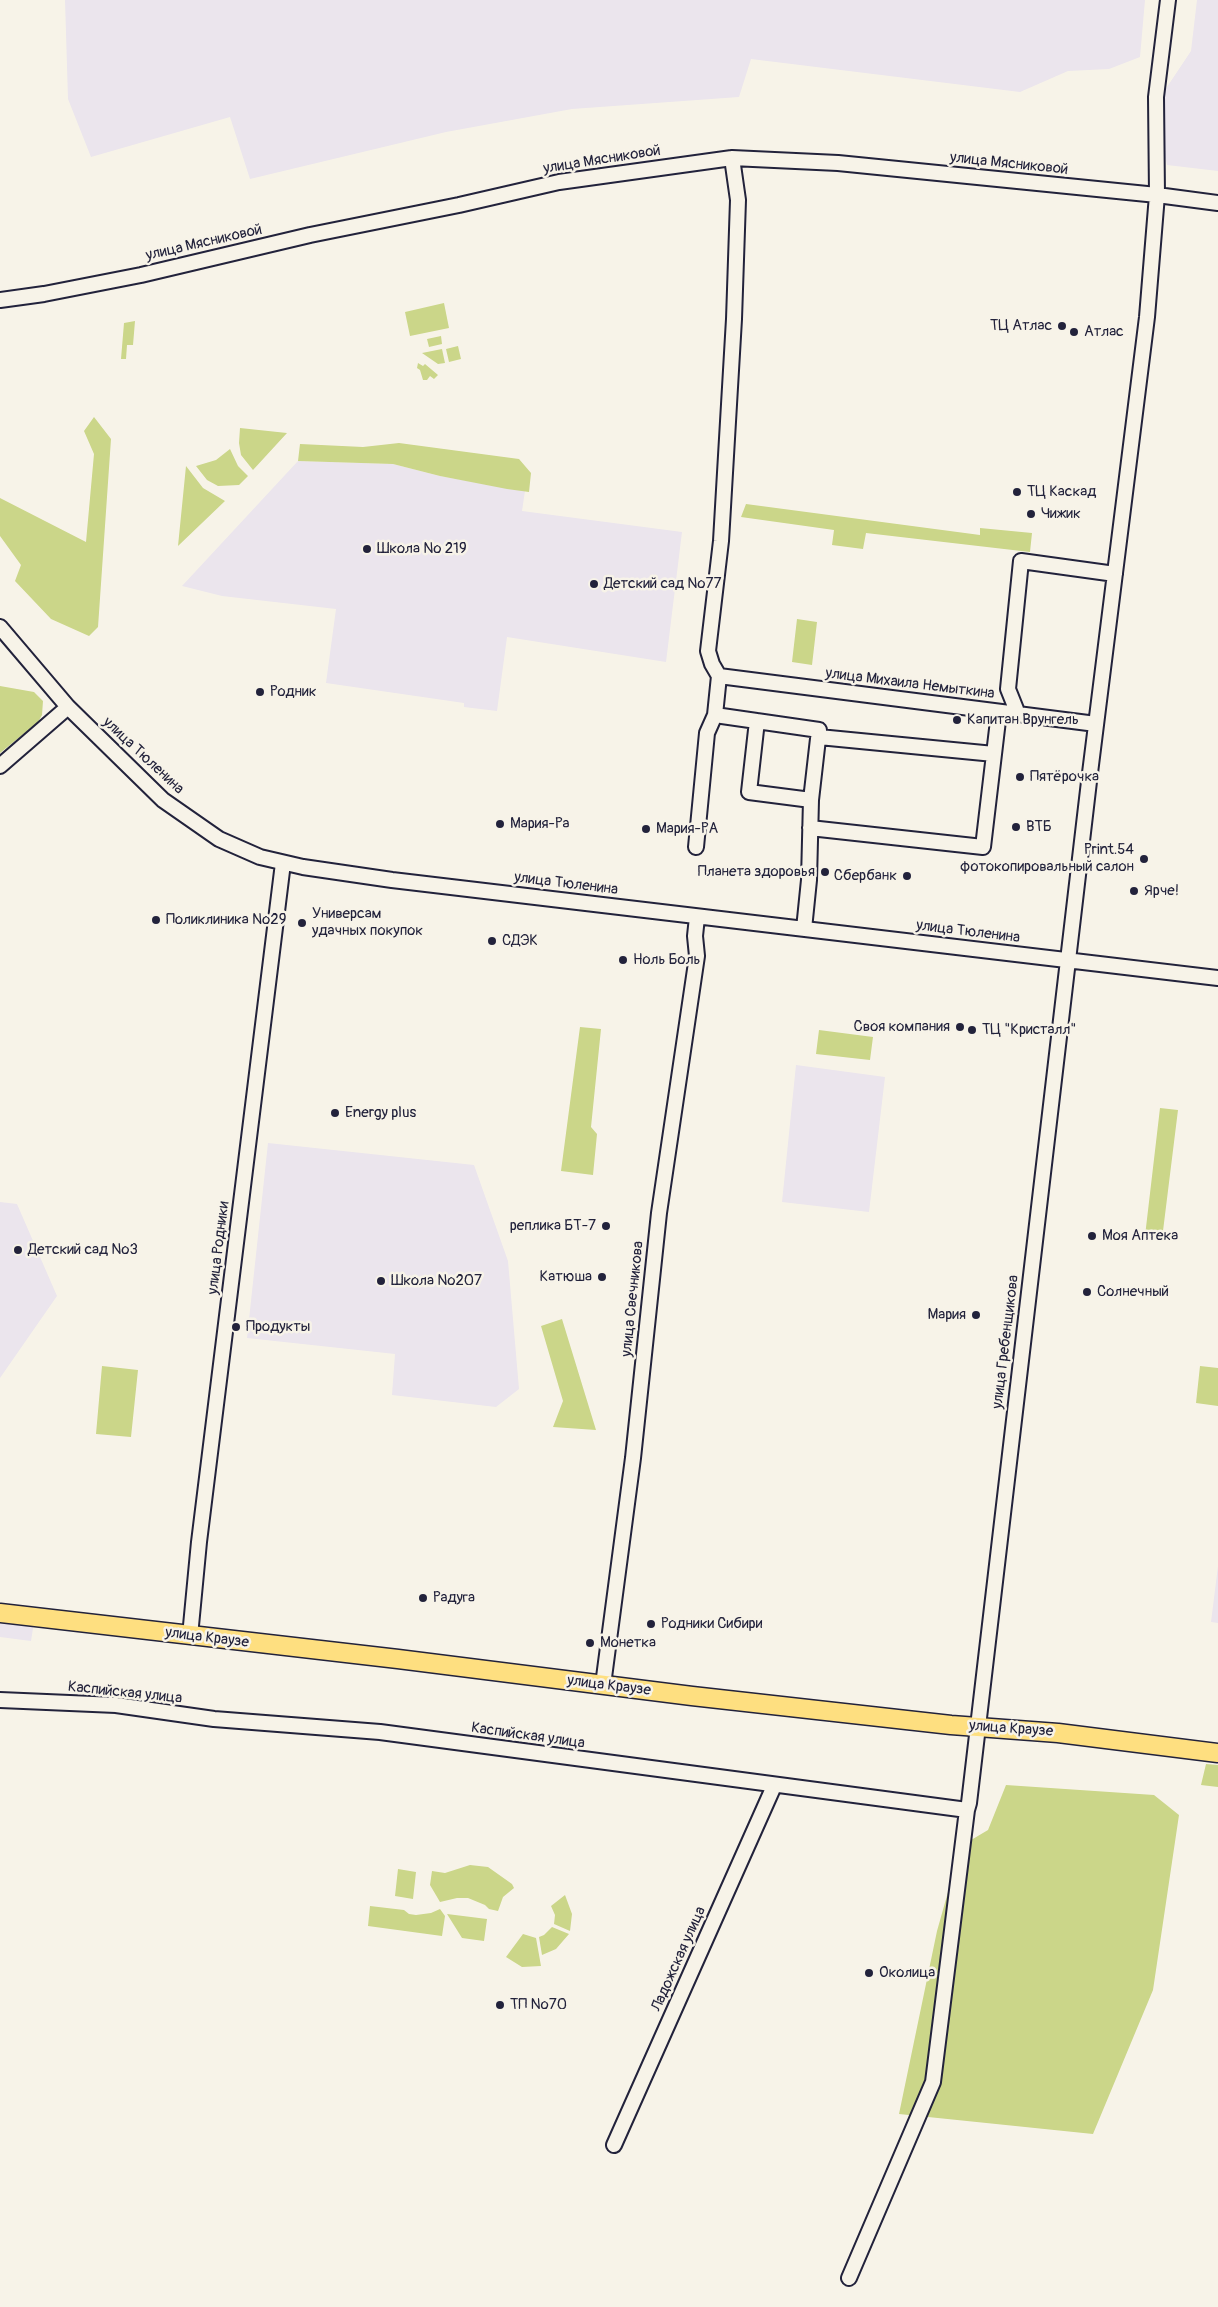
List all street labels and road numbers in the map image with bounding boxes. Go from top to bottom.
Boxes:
street label: улица Мясниковой [542,142,662,178]
street label: улица Мясниковой [949,149,1069,179]
street label: улица Мясниковой [144,221,264,265]
street label: улица Михаила Немыткина [824,665,996,703]
street label: улица Тюленина [99,714,187,798]
street label: улица Тюленина [513,869,619,899]
street label: улица Тюленина [915,917,1021,947]
street label: улица Родники [204,1200,234,1296]
street label: улица Свечникова [618,1240,648,1358]
street label: улица Гребенщикова [989,1274,1023,1410]
street label: улица Краузе [164,1624,250,1652]
street label: улица Краузе [566,1672,652,1700]
street label: Каспийская улица [67,1678,183,1708]
street label: улица Краузе [968,1717,1054,1741]
street label: Каспийская улица [470,1719,586,1753]
street label: Ладожская улица [648,1904,710,2014]

